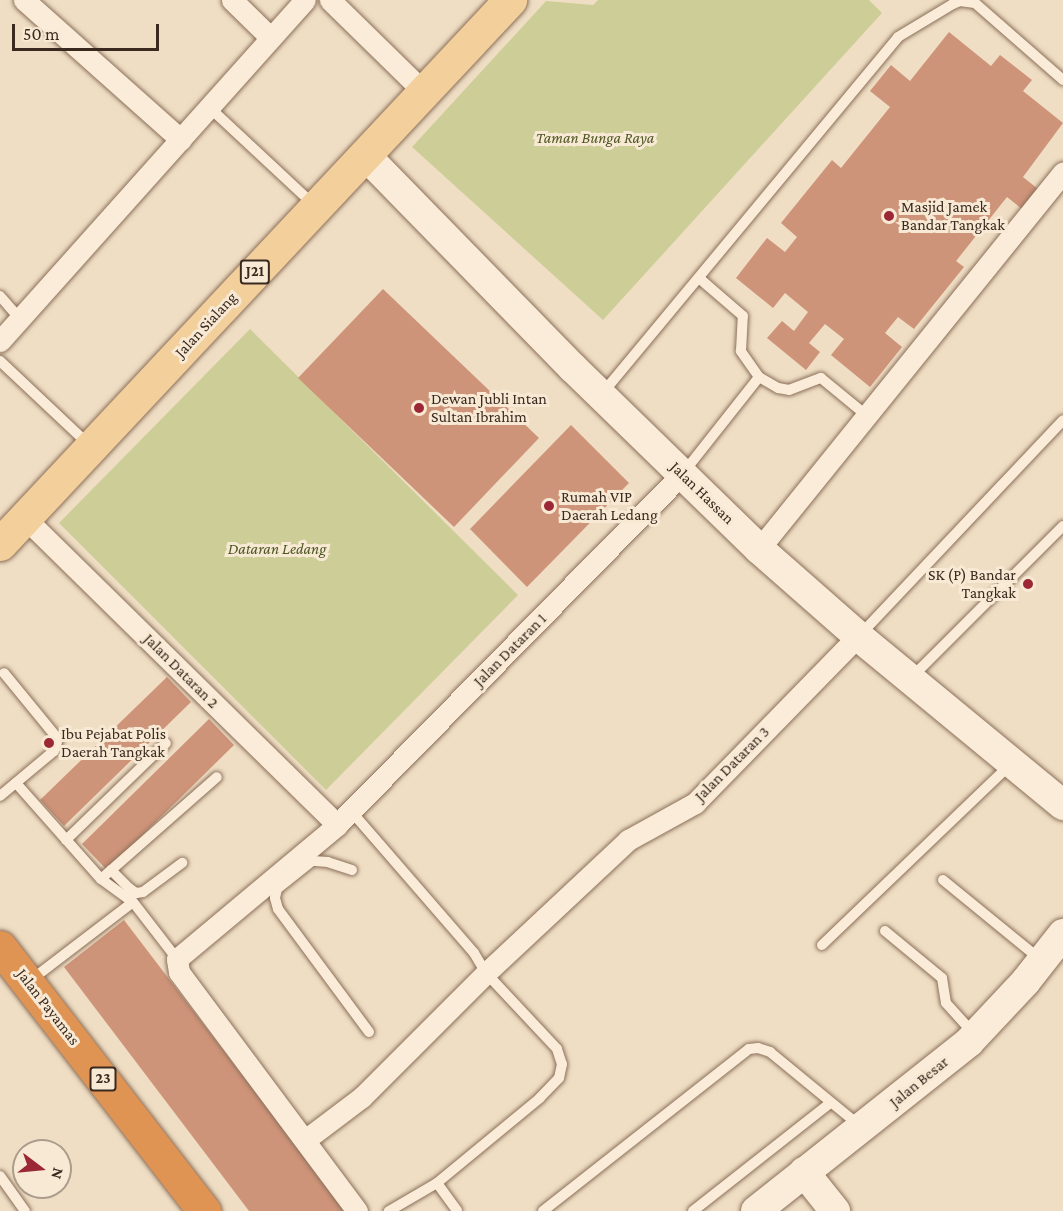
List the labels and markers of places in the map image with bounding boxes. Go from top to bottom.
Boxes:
place label: Masjid Jamek Bandar Tangkak [901,197,1005,235]
marker: Masjid Jamek Bandar Tangkak [882,209,896,223]
place label: Dewan Jubli Intan Sultan Ibrahim [431,389,547,427]
marker: Dewan Jubli Intan Sultan Ibrahim [412,401,426,415]
place label: Rumah VIP Daerah Ledang [561,487,658,525]
marker: Rumah VIP Daerah Ledang [542,499,556,513]
place label: SK (P) Bandar Tangkak [928,565,1016,603]
marker: SK (P) Bandar Tangkak [1021,577,1035,591]
place label: Ibu Pejabat Polis Daerah Tangkak [61,724,166,762]
marker: Ibu Pejabat Polis Daerah Tangkak [42,736,56,750]

